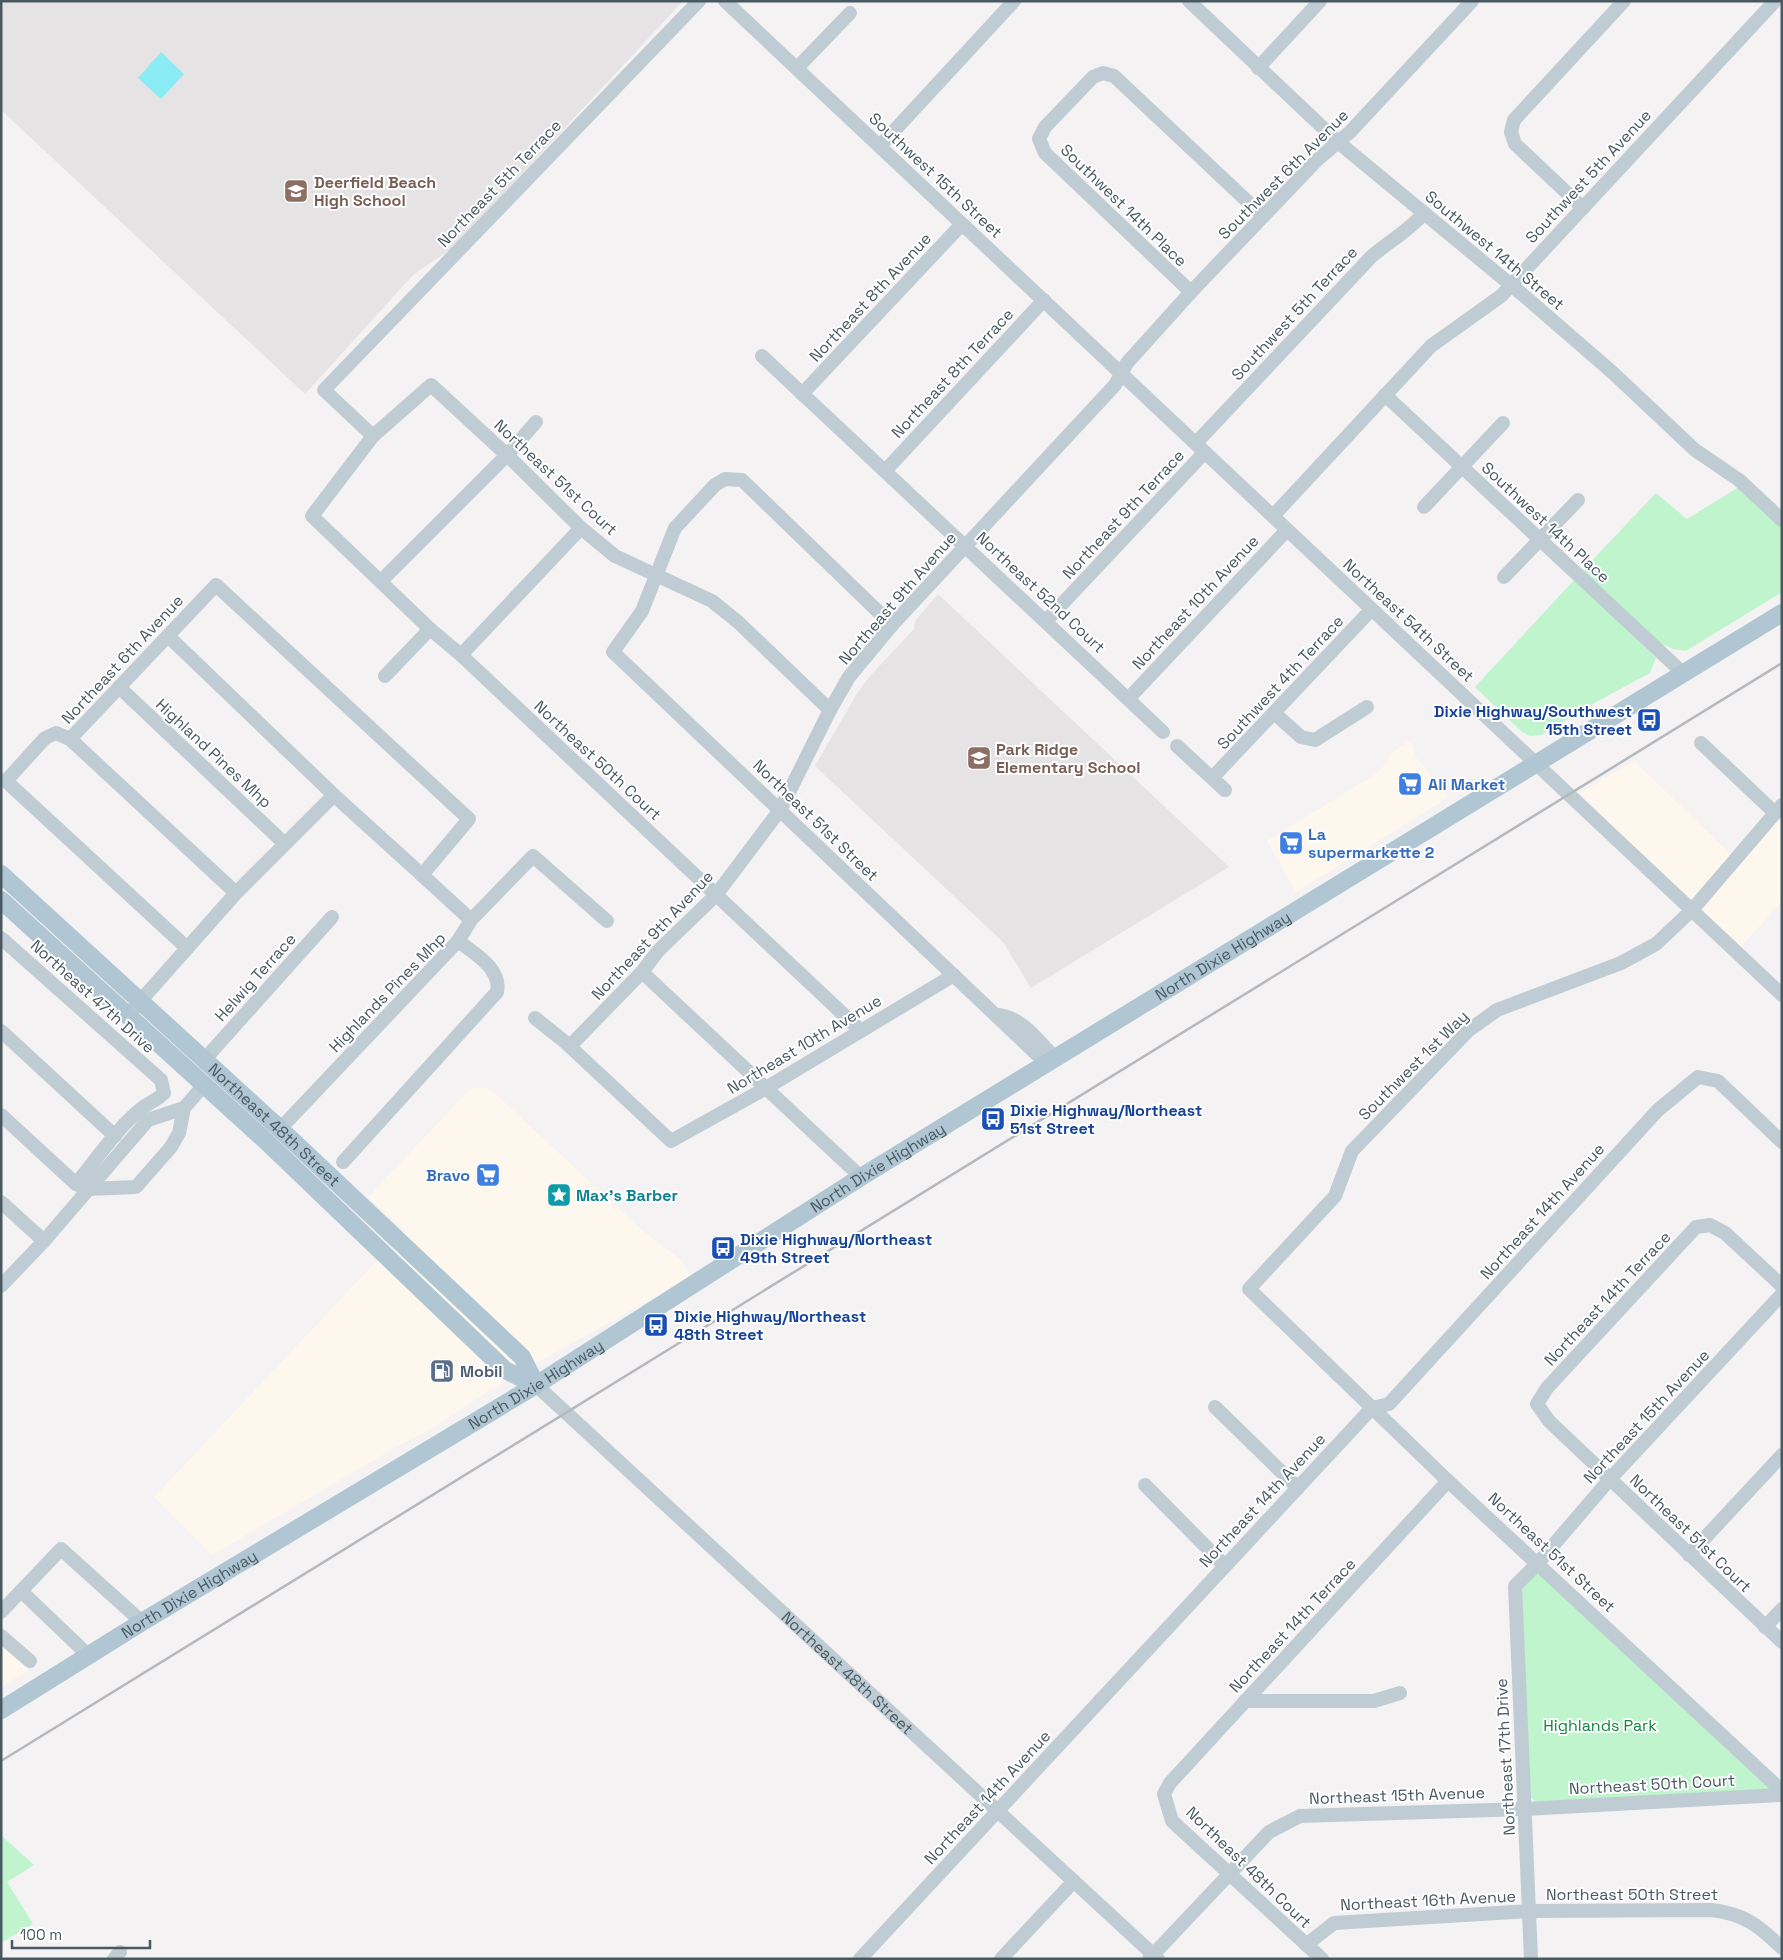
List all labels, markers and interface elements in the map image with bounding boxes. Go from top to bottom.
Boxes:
street label: Southwest 6th Avenue [1214,105,1353,244]
street label: Southwest 5th Avenue [1521,105,1656,248]
street label: Southwest 15th Street [865,108,1007,243]
street label: Northeast 5th Terrace [433,115,566,252]
street label: Southwest 14th Place [1056,139,1191,271]
place label: Deerfield Beach High School [314,172,436,211]
school or university icon: Deerfield Beach High School [283,178,309,204]
street label: Southwest 14th Street [1421,186,1569,315]
street label: Northeast 8th Avenue [805,228,936,367]
street label: Southwest 5th Terrace [1227,242,1362,385]
street label: Northeast 8th Terrace [887,304,1018,443]
street label: Northeast 51st Court [490,415,622,540]
street label: Northeast 9th Terrace [1058,445,1189,584]
street label: Southwest 14th Place [1477,457,1614,587]
street label: Northeast 52nd Court [972,527,1110,658]
street label: Northeast 9th Avenue [834,528,961,669]
street label: Northeast 10th Avenue [1127,531,1263,674]
street label: Northeast 54th Street [1339,554,1479,687]
street label: Northeast 6th Avenue [57,590,188,728]
street label: Southwest 4th Terrace [1213,611,1348,754]
street label: Highland Pines Mhp [151,694,276,813]
street label: Northeast 50th Court [530,696,666,825]
place label: Dixie Highway/Southwest 15th Street [1434,701,1632,740]
bus stop icon: Dixie Highway/Southwest 15th Street [1636,707,1662,733]
place label: Park Ridge Elementary School [996,739,1140,778]
school or university icon: Park Ridge Elementary School [966,745,992,771]
street label: Northeast 51st Street [748,755,883,886]
supermarket icon: Ali Market [1397,771,1423,797]
place label: Ali Market [1428,774,1505,795]
place label: La supermarkette 2 [1308,824,1434,863]
supermarket icon: La supermarkette 2 [1278,830,1304,856]
street label: Northeast 9th Avenue [587,866,718,1004]
street label: North Dixie Highway [1151,906,1295,1005]
street label: Highlands Pines Mhp [324,928,450,1057]
street label: Helwig Terrace [210,929,301,1026]
street label: Northeast 47th Drive [26,935,159,1058]
street label: Northeast 10th Avenue [723,990,885,1099]
street label: Southwest 1st Way [1354,1006,1473,1125]
street label: Northeast 48th Street [204,1059,345,1191]
place label: Dixie Highway/Northeast 51st Street [1010,1100,1202,1139]
bus stop icon: Dixie Highway/Northeast 51st Street [980,1106,1006,1132]
street label: North Dixie Highway [806,1118,949,1218]
street label: Northeast 14th Avenue [1476,1139,1609,1284]
supermarket icon: Bravo [475,1162,501,1188]
place label: Bravo [426,1165,470,1186]
place icon: Max’s Barber [546,1182,572,1208]
place label: Max’s Barber [576,1185,678,1206]
street label: Northeast 14th Terrace [1539,1227,1675,1370]
place label: Dixie Highway/Northeast 49th Street [740,1229,932,1268]
bus stop icon: Dixie Highway/Northeast 49th Street [710,1235,736,1261]
place label: Dixie Highway/Northeast 48th Street [674,1306,866,1345]
bus stop icon: Dixie Highway/Northeast 48th Street [643,1312,669,1338]
street label: North Dixie Highway [464,1335,607,1434]
street label: Northeast 15th Avenue [1579,1345,1714,1488]
fuel station icon: Mobil [429,1358,455,1384]
place label: Mobil [460,1361,503,1382]
street label: Northeast 14th Avenue [1195,1429,1330,1572]
street label: Northeast 51st Court [1625,1470,1756,1597]
street label: Northeast 51st Street [1484,1488,1620,1617]
street label: North Dixie Highway [117,1545,261,1643]
street label: Northeast 14th Terrace [1224,1554,1360,1697]
street label: Northeast 48th Street [777,1607,918,1739]
street label: Northeast 17th Drive [1491,1678,1520,1836]
park label: Highlands Park [1543,1715,1657,1736]
street label: Northeast 14th Avenue [920,1726,1055,1869]
street label: Northeast 50th Court [1568,1770,1736,1799]
street label: Northeast 15th Avenue [1309,1782,1485,1809]
street label: Northeast 48th Court [1181,1802,1316,1933]
street label: Northeast 50th Street [1546,1884,1718,1905]
street label: Northeast 16th Avenue [1340,1885,1517,1916]
scale bar [12,1918,150,1950]
text: 100 m [20,1925,62,1944]

